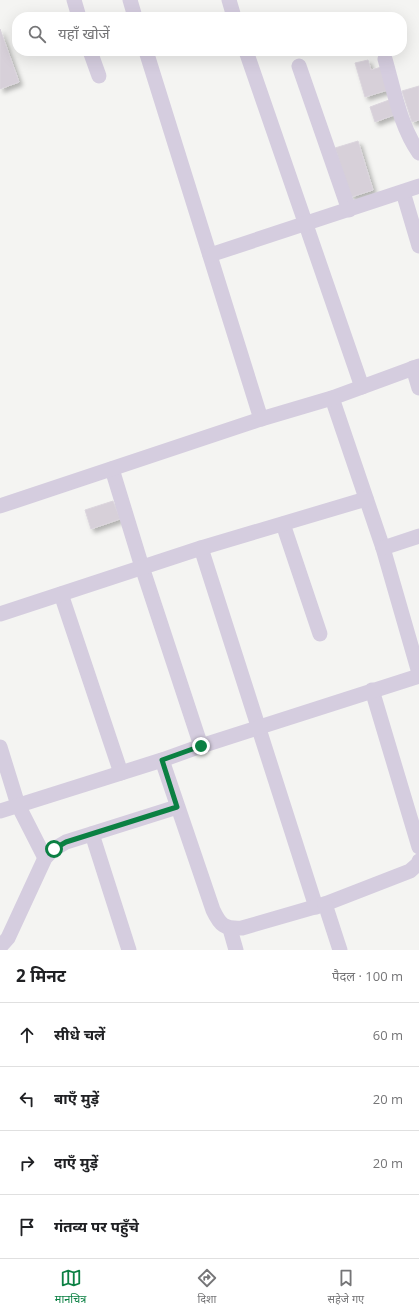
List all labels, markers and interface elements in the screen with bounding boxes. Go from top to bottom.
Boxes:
search box [12,12,407,56]
icon: search [26,23,48,45]
text: यहाँ खोजें [58,23,110,43]
route end [192,737,210,755]
route start [45,840,63,858]
text: 2 मिनट [16,964,66,987]
text: पैदल · 100 m [332,967,403,985]
icon: ahead [16,1024,38,1046]
text: सीधे चलें [54,1024,105,1044]
text: 60 m [373,1026,403,1044]
icon: left [16,1088,38,1110]
text: बाएँ मुड़ें [54,1088,99,1108]
text: 20 m [373,1090,403,1108]
icon: right [16,1152,38,1174]
text: दाएँ मुड़ें [54,1152,98,1172]
text: 20 m [373,1154,403,1172]
icon: arrive [16,1216,38,1238]
text: गंतव्य पर पहुँचे [54,1216,139,1236]
tab: मानचित्र [55,1267,86,1307]
tab: दिशा [196,1267,218,1307]
tab: सहेजे गए [328,1267,364,1307]

